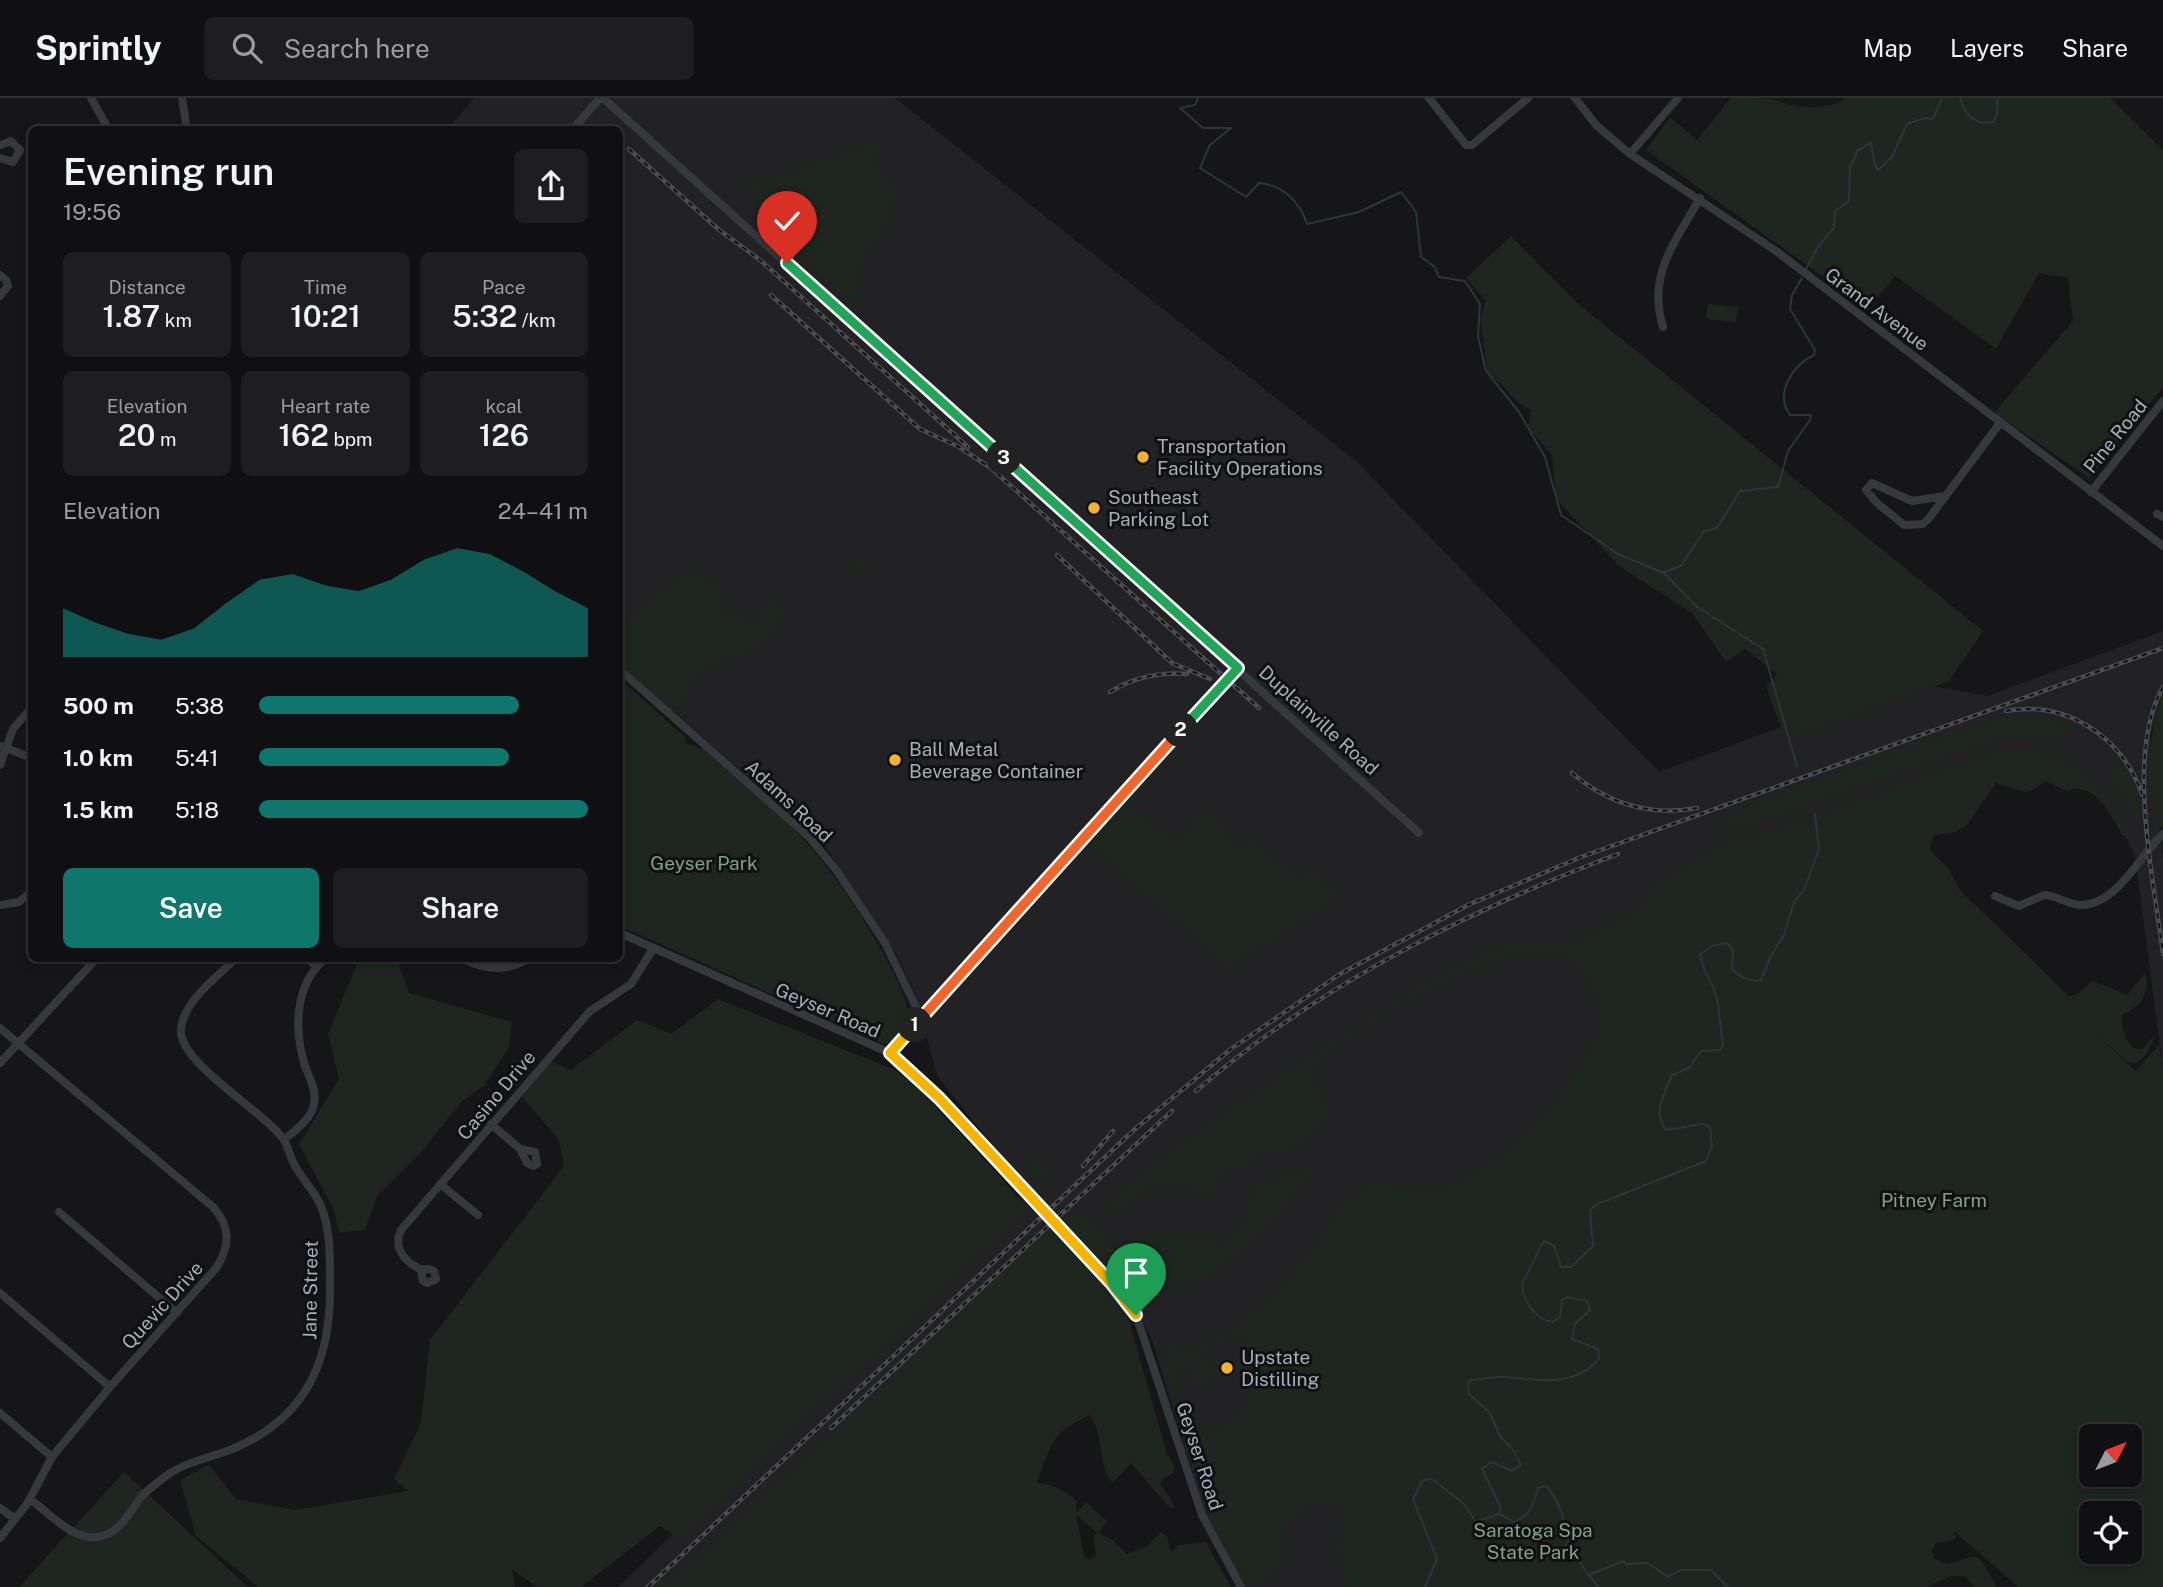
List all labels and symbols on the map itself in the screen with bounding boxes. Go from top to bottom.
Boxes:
pin [757,191,817,263]
street label: Grand Avenue [1821,263,1933,355]
street label: Pine Road [2079,395,2151,477]
place label: Transportation Facility Operations [1157,435,1323,479]
pin: 3 [986,440,1021,476]
marker: Transportation Facility Operations [1135,449,1151,465]
place label: Southeast Parking Lot [1108,486,1209,530]
marker: Southeast Parking Lot [1086,500,1102,516]
street label: Duplainville Road [1255,661,1383,779]
pin: 2 [1164,712,1198,748]
place label: Ball Metal Beverage Container [909,738,1083,782]
marker: Ball Metal Beverage Container [887,752,903,768]
street label: Adams Road [741,755,837,847]
park label: Geyser Park [650,852,758,874]
street label: Geyser Road [772,978,884,1042]
pin: 1 [898,1007,932,1042]
street label: Casino Drive [452,1046,540,1144]
park label: Pitney Farm [1881,1189,1987,1211]
street label: Jane Street [298,1240,322,1340]
pin [1106,1243,1166,1315]
street label: Quevic Drive [117,1257,207,1353]
place label: Upstate Distilling [1241,1346,1319,1390]
marker: Upstate Distilling [1219,1360,1235,1376]
street label: Geyser Road [1172,1399,1228,1513]
north arrow [2079,1424,2142,1488]
park label: Saratoga Spa State Park [1473,1519,1593,1563]

